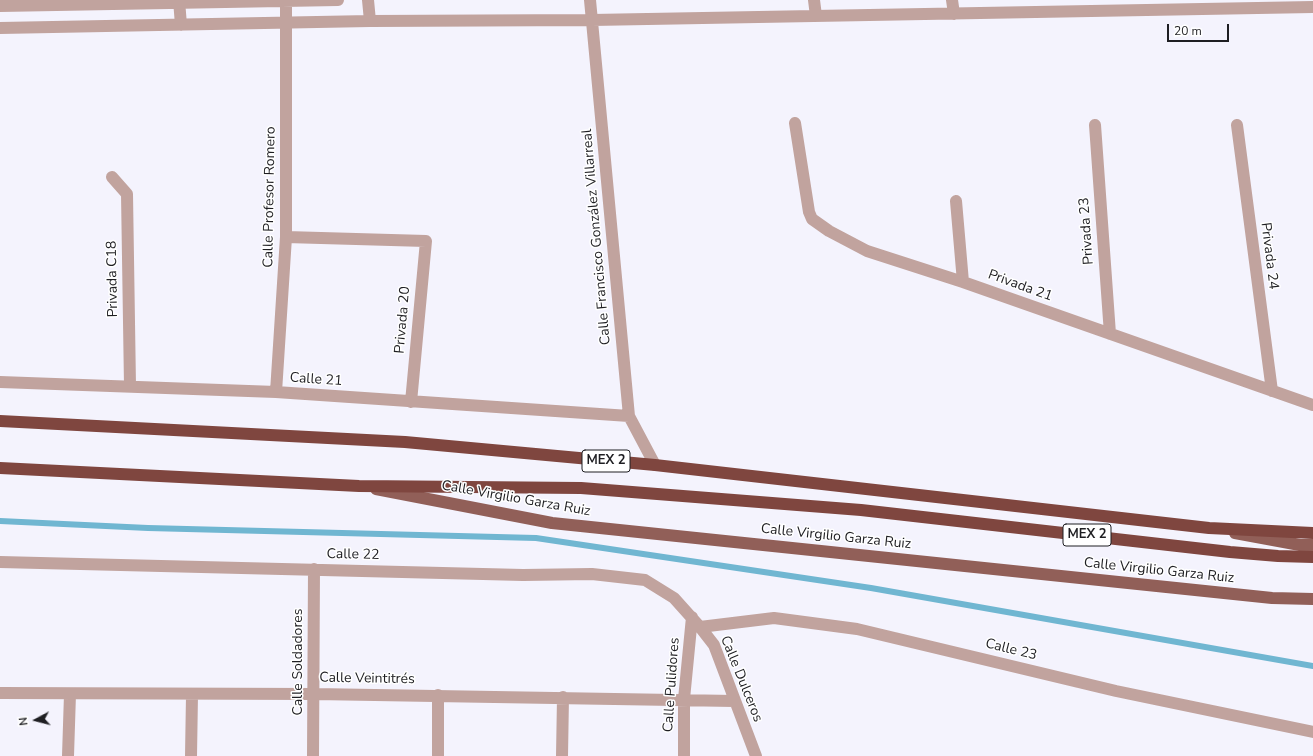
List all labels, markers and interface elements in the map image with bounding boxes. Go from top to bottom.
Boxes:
scale bar [1169,16,1231,42]
text: 20 m [1174,23,1202,39]
street label: Calle Profesor Romero [260,126,280,268]
street label: Calle Francisco González Villarreal [579,128,615,346]
street label: Privada 23 [1076,197,1098,265]
street label: Privada 24 [1257,222,1281,290]
street label: Privada C18 [104,240,122,318]
street label: Privada 21 [985,267,1055,305]
street label: Privada 20 [392,286,414,354]
street label: Calle 21 [289,370,343,390]
road number: MEX 2 [582,450,630,472]
street label: Calle Virgilio Garza Ruiz [440,478,592,520]
street label: Calle Virgilio Garza Ruiz [760,521,912,553]
road number: MEX 2 [1063,524,1111,546]
street label: Calle 22 [327,546,379,564]
street label: Calle Virgilio Garza Ruiz [1083,555,1235,587]
street label: Calle Soldadores [291,609,307,715]
street label: Calle Dulceros [716,633,766,725]
street label: Calle 23 [983,635,1039,665]
street label: Calle Pulidores [660,637,684,733]
street label: Calle Veintitrés [319,670,415,688]
north arrow [16,700,56,740]
text: N [16,717,32,727]

